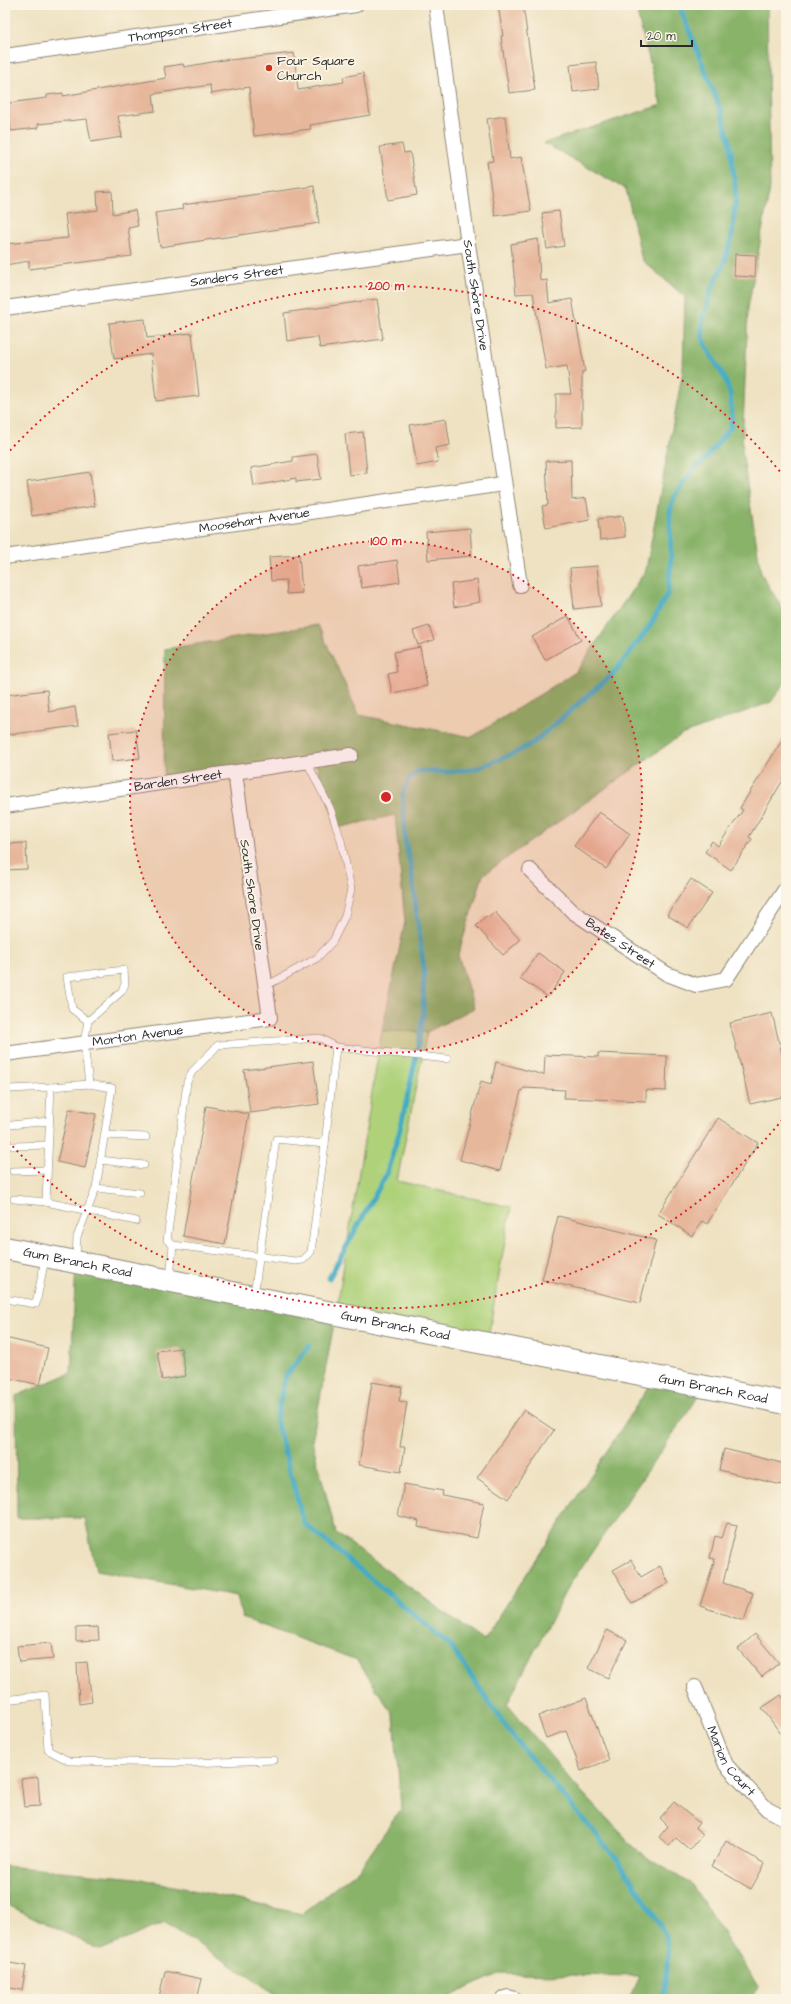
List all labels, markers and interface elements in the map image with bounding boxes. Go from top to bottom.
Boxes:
street label: Thompson Street [127,14,234,47]
scale bar [641,22,692,48]
text: 20 m [647,28,676,45]
place label: Four Square Church [277,52,355,85]
marker: Four Square Church [264,63,274,73]
street label: South Shore Drive [459,239,493,352]
street label: Sanders Street [189,260,285,291]
text: 200 m [367,278,405,295]
street label: Moosehart Avenue [198,503,311,537]
text: 100 m [371,533,402,550]
street label: Barden Street [133,765,224,796]
centre of rings [379,790,393,804]
street label: South Shore Drive [235,838,269,952]
street label: Bates Street [582,914,659,973]
street label: Morton Avenue [91,1021,184,1051]
street label: Gum Branch Road [22,1243,134,1282]
street label: Gum Branch Road [340,1306,452,1345]
street label: Gum Branch Road [657,1369,769,1408]
street label: Marion Court [702,1723,760,1801]

